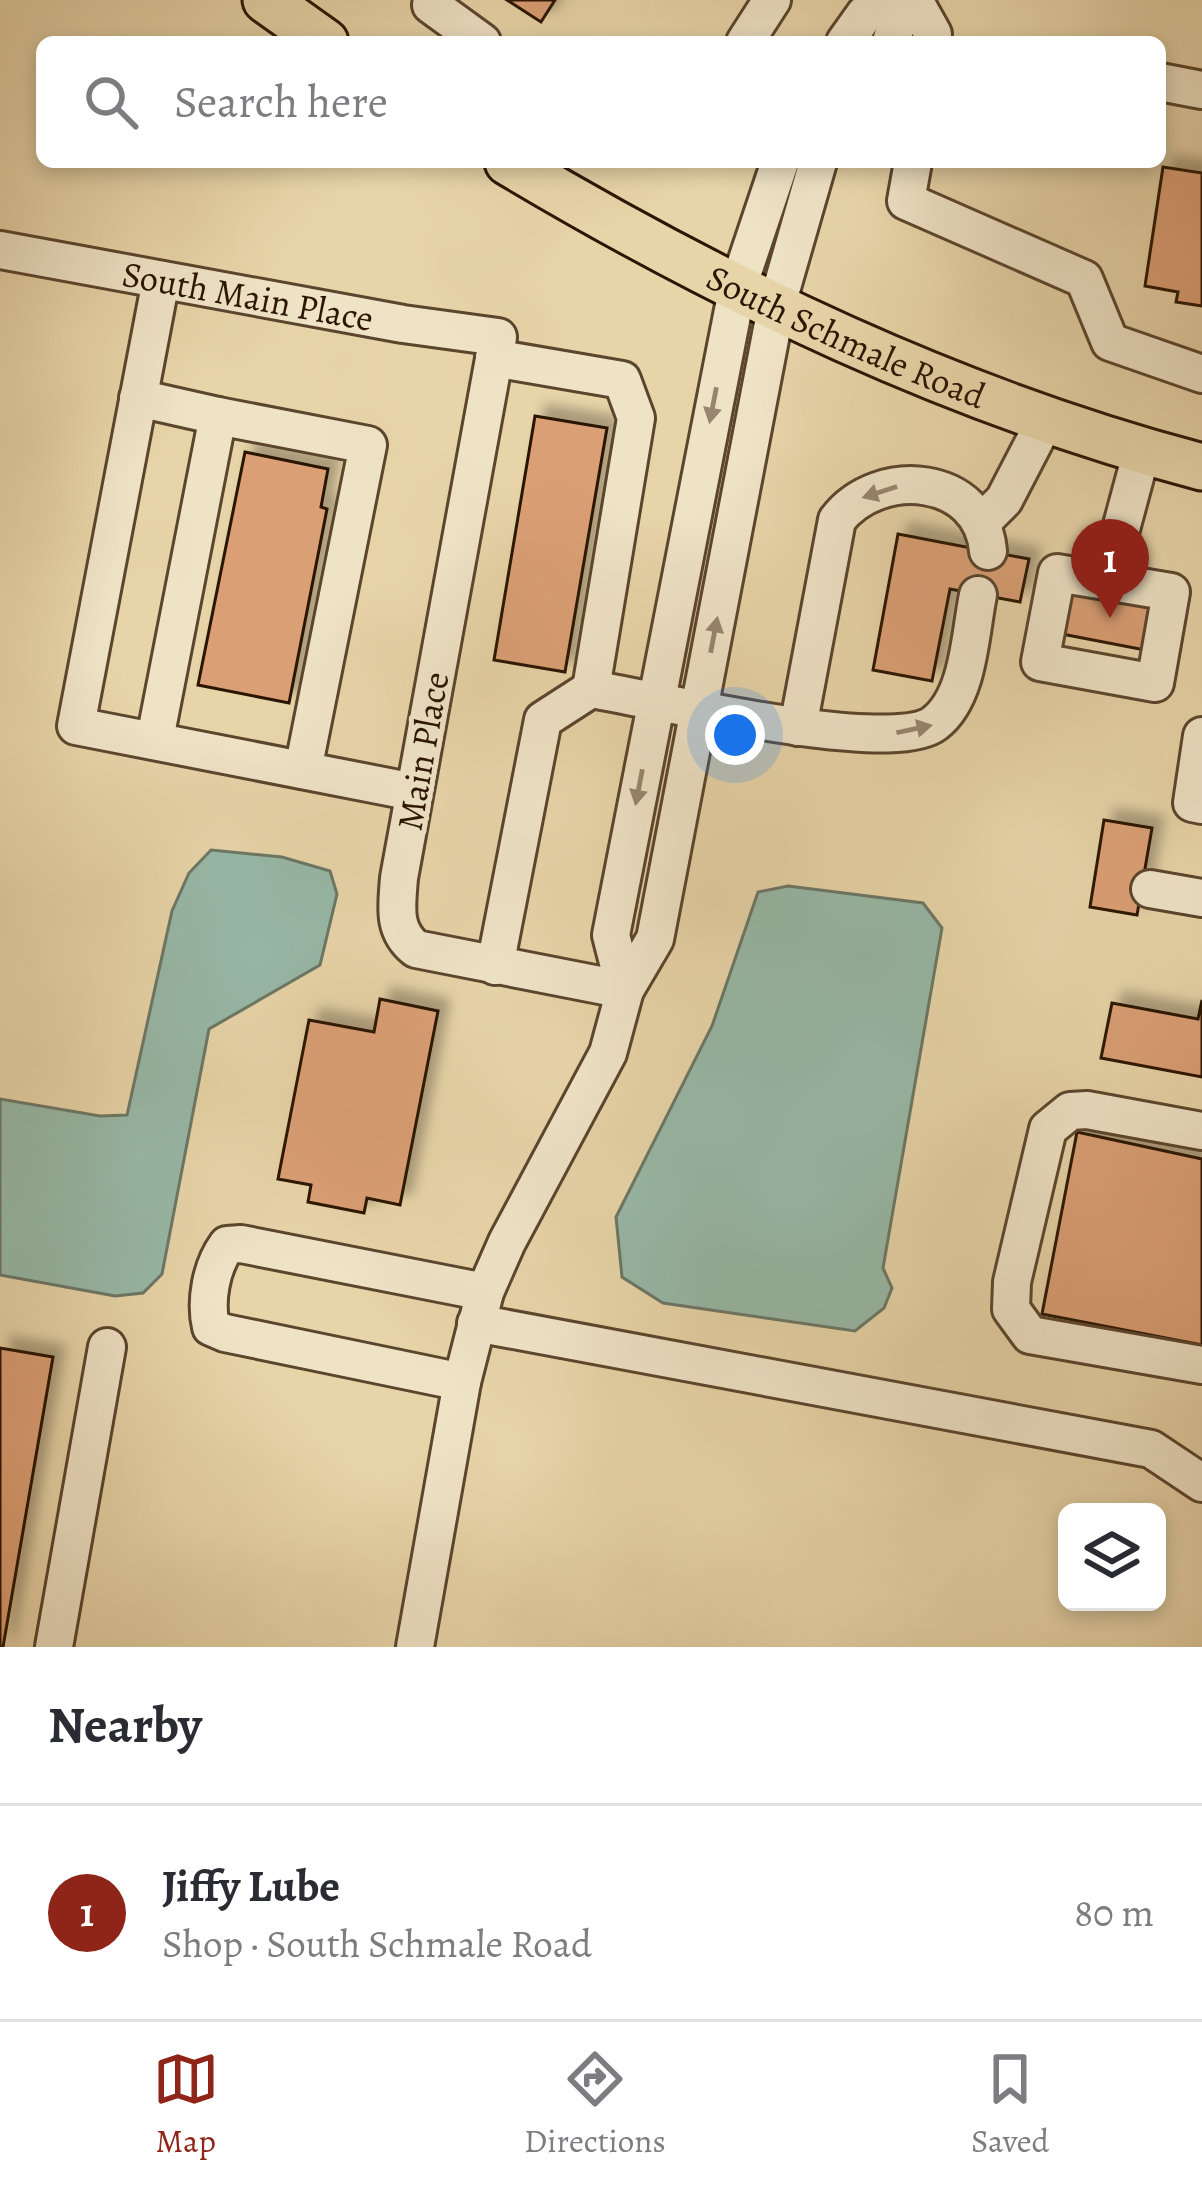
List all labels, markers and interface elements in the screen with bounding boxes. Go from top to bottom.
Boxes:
search box [36,36,1166,168]
icon: search [78,69,144,135]
text: Search here [174,71,388,133]
street label: South Main Place [118,249,377,343]
street label: South Schmale Road [698,253,993,420]
one-way arrow [703,386,722,424]
one-way arrow [861,484,897,503]
pin: 1 [1071,519,1149,618]
one-way arrow [705,615,724,653]
street label: Main Place [384,668,461,834]
your location [705,705,765,765]
one-way arrow [896,719,933,738]
one-way arrow [629,769,648,807]
map controls [1058,1503,1166,1611]
button: layers [1058,1503,1166,1611]
text: Nearby [48,1690,202,1760]
text: Jiffy Lube [162,1855,340,1917]
text: 1 [80,1886,94,1939]
text: 80 m [1074,1886,1154,1939]
text: Shop · South Schmale Road [162,1917,592,1970]
tab: Map [153,2046,219,2163]
tab: Directions [524,2046,666,2163]
tab: Saved [971,2046,1049,2163]

